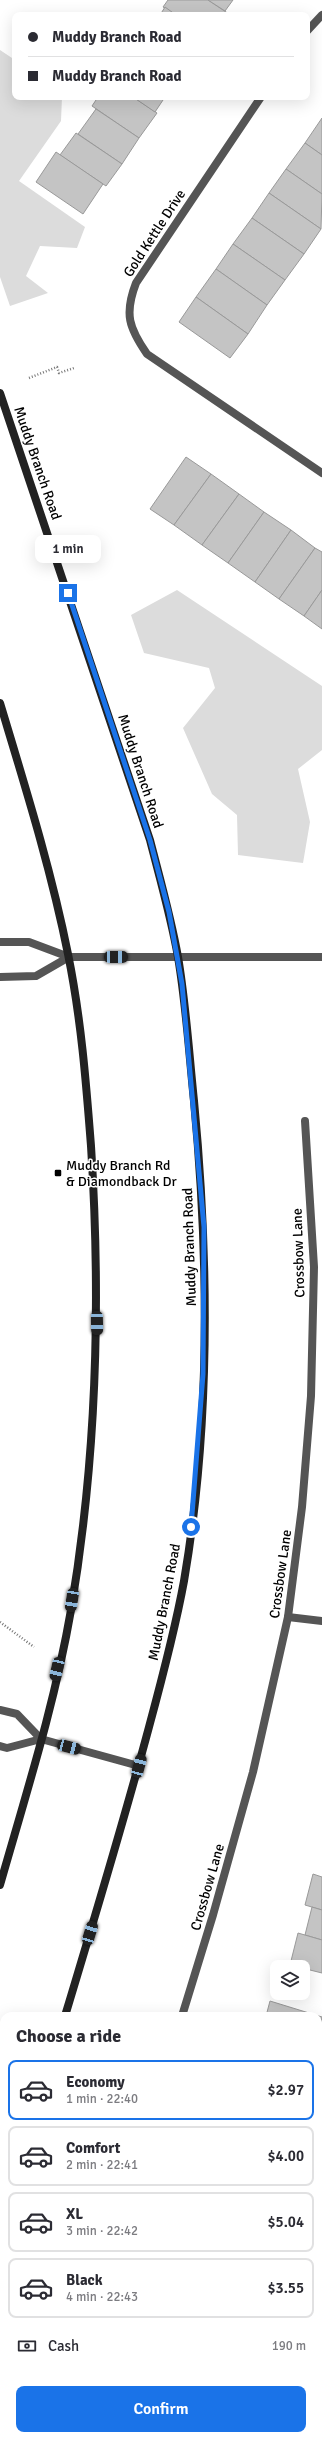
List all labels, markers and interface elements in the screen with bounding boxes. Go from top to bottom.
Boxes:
text: Muddy Branch Road [52,28,182,46]
text: Muddy Branch Road [52,67,182,85]
street label: Gold Kettle Drive [120,186,189,280]
street label: Muddy Branch Road [10,404,65,522]
callout: 1 min [35,535,101,563]
text: 1 min [52,541,84,557]
route end [59,584,77,602]
street label: Muddy Branch Road [114,712,167,830]
car [104,951,128,963]
place label: Muddy Branch Rd & Diamondback Dr [66,1157,177,1190]
marker: Muddy Branch Rd & Diamondback Dr [53,1168,63,1178]
street label: Muddy Branch Road [179,1187,200,1307]
street label: Crossbow Lane [288,1208,309,1298]
car [91,1311,103,1335]
route start [182,1518,200,1536]
street label: Crossbow Lane [266,1529,295,1620]
street label: Muddy Branch Road [145,1542,184,1662]
car [64,1587,80,1613]
car [48,1656,66,1682]
car [56,1738,82,1756]
car [130,1753,148,1779]
street label: Crossbow Lane [187,1842,228,1933]
car [81,1920,99,1946]
map controls [270,1960,310,2000]
button: layers [270,1960,310,2000]
text: Choose a ride [16,2025,121,2047]
icon: car [18,2072,54,2108]
text: Economy [66,2073,125,2091]
text: $2.97 [267,2081,304,2099]
text: 1 min · 22:40 [66,2091,138,2107]
icon: car [18,2138,54,2174]
text: Comfort [66,2139,120,2157]
text: $4.00 [267,2147,304,2165]
text: 2 min · 22:41 [66,2157,138,2173]
icon: car [18,2204,54,2240]
text: XL [66,2205,83,2223]
text: $5.04 [267,2213,304,2231]
text: 3 min · 22:42 [66,2223,138,2239]
icon: car [18,2270,54,2306]
text: Black [66,2271,103,2289]
text: $3.55 [267,2279,304,2297]
text: 4 min · 22:43 [66,2289,138,2305]
icon: cash [16,2335,38,2357]
text: Cash [48,2337,79,2355]
text: 190 m [272,2338,306,2354]
button: Confirm [16,2386,306,2432]

